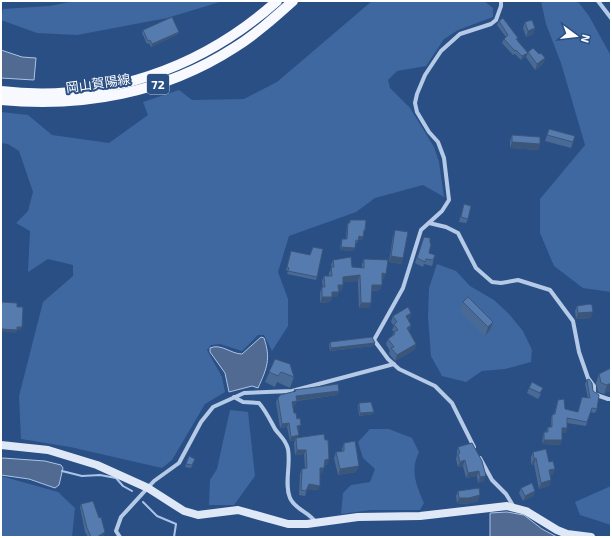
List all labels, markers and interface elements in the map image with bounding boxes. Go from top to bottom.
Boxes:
north arrow [556,16,596,56]
text: N [579,33,593,44]
street label: 岡山賀陽線 [65,71,131,95]
road number: 72 [147,74,169,94]

